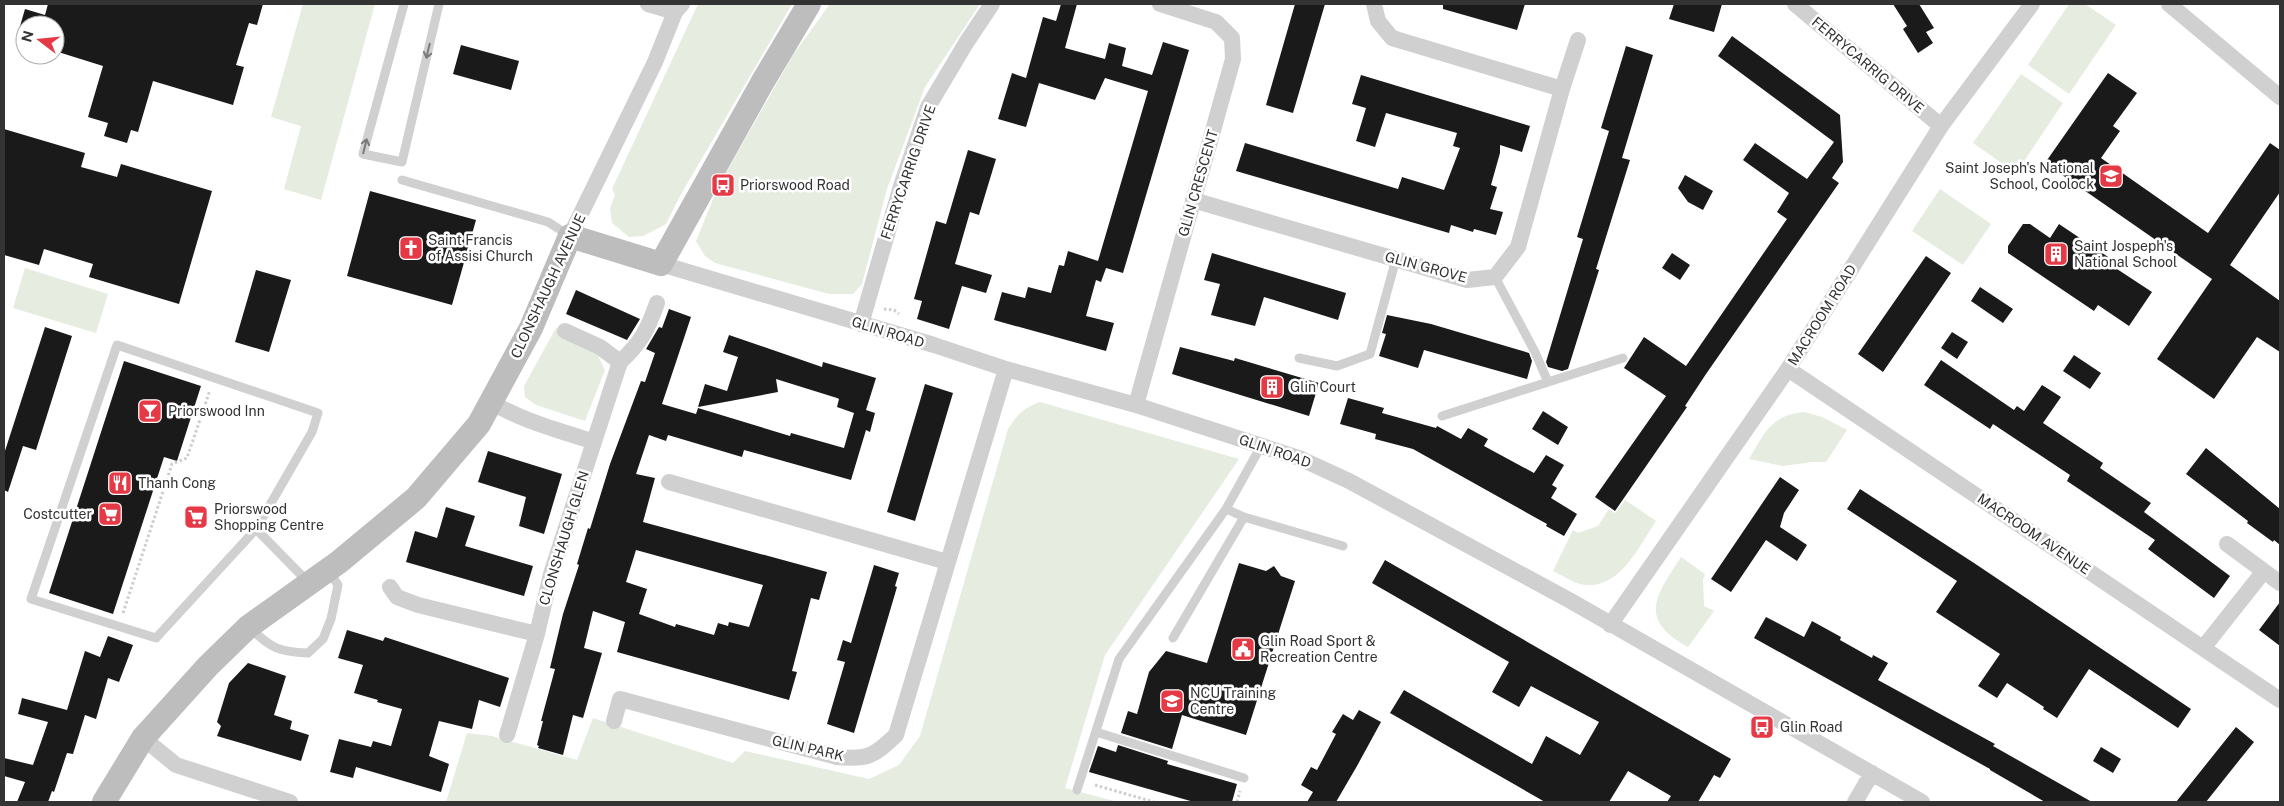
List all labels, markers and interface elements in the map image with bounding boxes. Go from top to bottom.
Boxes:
street label: FERRYCARRIG DRIVE [1809,13,1927,117]
north arrow [15,15,65,65]
text: N [18,29,37,44]
one-way arrow [423,43,432,59]
street label: FERRYCARRIG DRIVE [877,103,939,241]
street label: GLIN CRESCENT [1175,128,1221,238]
one-way arrow [361,138,370,154]
place label: Saint Joseph's National School, Coolock [1945,160,2094,192]
school or university icon: Saint Joseph's National School, Coolock [2098,163,2124,189]
bus stop icon: Priorswood Road [710,172,736,198]
place label: Priorswood Road [740,177,850,193]
street label: CLONSHAUGH AVENUE [507,211,589,361]
place label: Saint Francis of Assisi Church [428,232,533,264]
church icon: Saint Francis of Assisi Church [398,235,424,261]
place label: Saint Jospeph's National School [2074,238,2177,270]
building icon: Saint Jospeph's National School [2043,241,2069,267]
street label: GLIN GROVE [1383,248,1469,286]
street label: MACROOM ROAD [1785,262,1859,368]
street label: GLIN ROAD [850,313,926,351]
building icon: Glin Court [1259,374,1285,400]
place label: Glin Court [1290,379,1356,395]
bar icon: Priorswood Inn [137,398,163,424]
place label: Priorswood Inn [168,403,265,419]
street label: GLIN ROAD [1237,431,1313,471]
street label: CLONSHAUGH GLEN [536,469,592,607]
restaurant icon: Thanh Cong [107,470,133,496]
place label: Thanh Cong [138,475,216,491]
street label: MACROOM AVENUE [1975,490,2093,578]
supermarket icon: Costcutter [97,501,123,527]
place label: Priorswood Shopping Centre [214,501,324,533]
supermarket icon: Priorswood Shopping Centre [183,504,209,530]
place label: Costcutter [23,506,92,522]
place label: Glin Road Sport & Recreation Centre [1260,633,1378,665]
public building icon: Glin Road Sport & Recreation Centre [1230,636,1256,662]
place label: NCU Training Centre [1190,685,1276,717]
school or university icon: NCU Training Centre [1159,688,1185,714]
bus stop icon: Glin Road [1749,714,1775,740]
place label: Glin Road [1780,719,1843,735]
street label: GLIN PARK [770,732,846,764]

